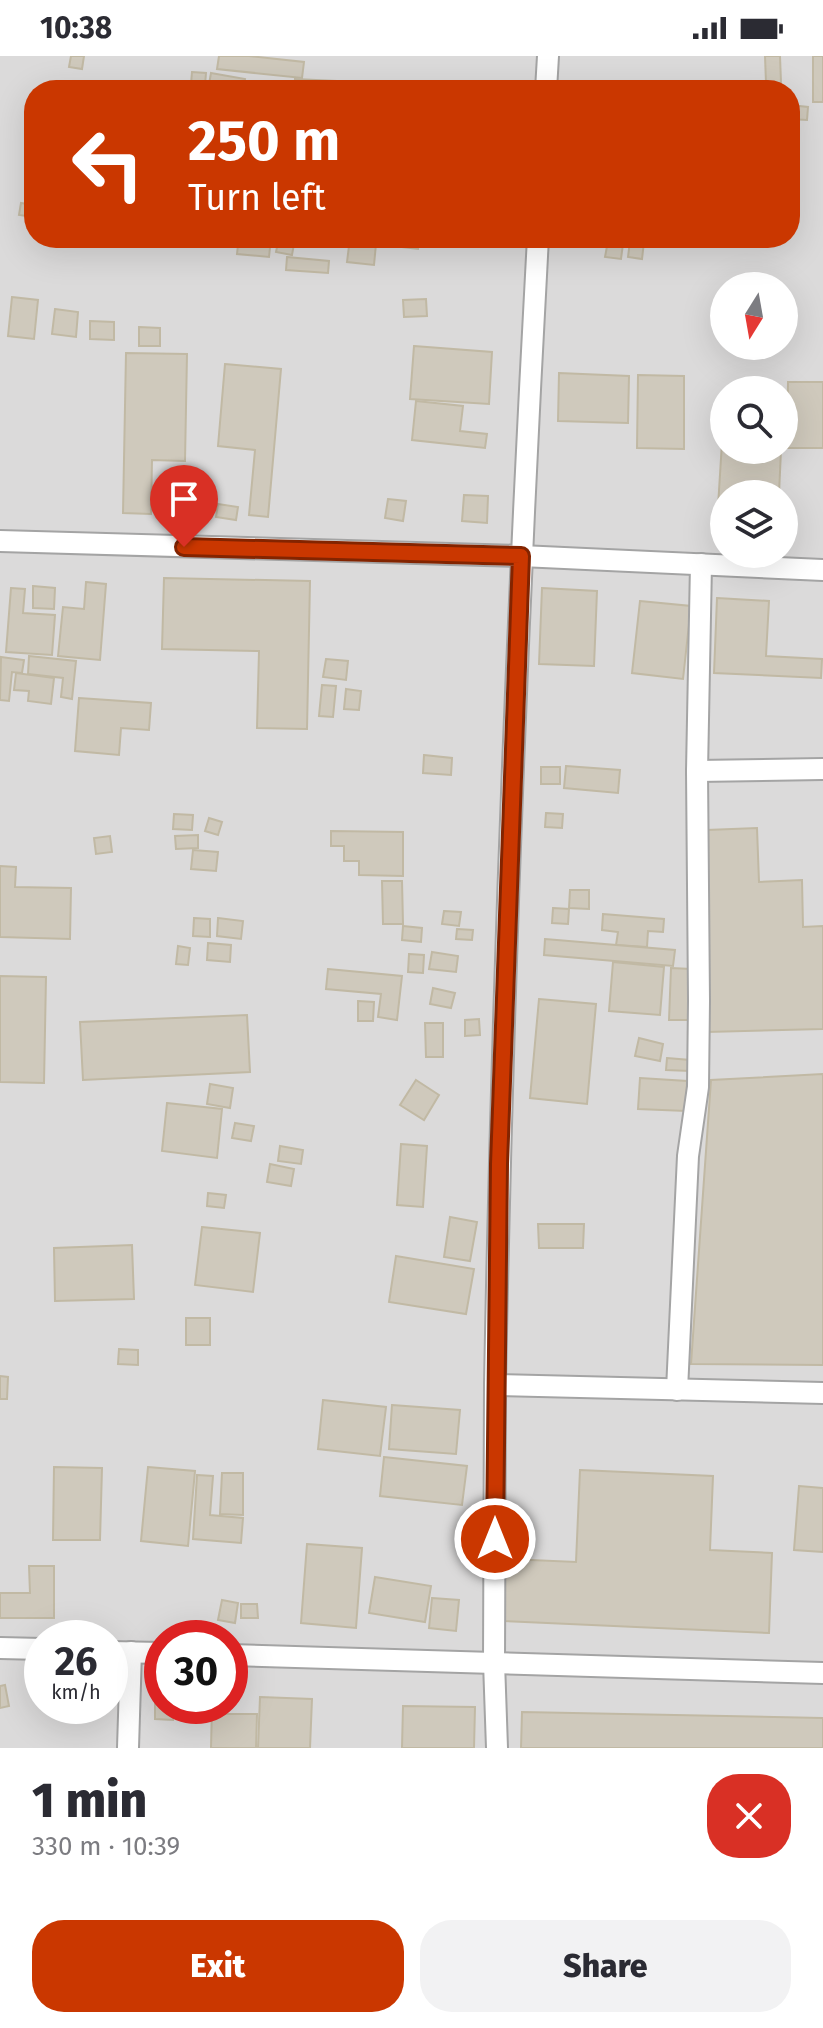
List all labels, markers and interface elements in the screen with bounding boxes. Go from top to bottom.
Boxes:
text: 10:38 [40,10,112,46]
text: 250 m [188,108,340,175]
icon: left [56,112,160,216]
text: Turn left [188,176,326,220]
north arrow [710,272,798,360]
map controls [710,272,798,568]
button: search [710,376,798,464]
pin [150,465,218,547]
icon: arrive [162,477,206,521]
button: layers [710,480,798,568]
position arrow [453,1497,537,1581]
speed limit sign: 30 [144,1620,248,1724]
text: 26 [54,1638,98,1686]
text: km/h [51,1680,101,1704]
text: 1 min [32,1772,147,1830]
button: close [707,1774,791,1858]
text: 330 m · 10:39 [32,1831,180,1862]
button: Exit [32,1920,404,2012]
button: Share [420,1920,791,2012]

